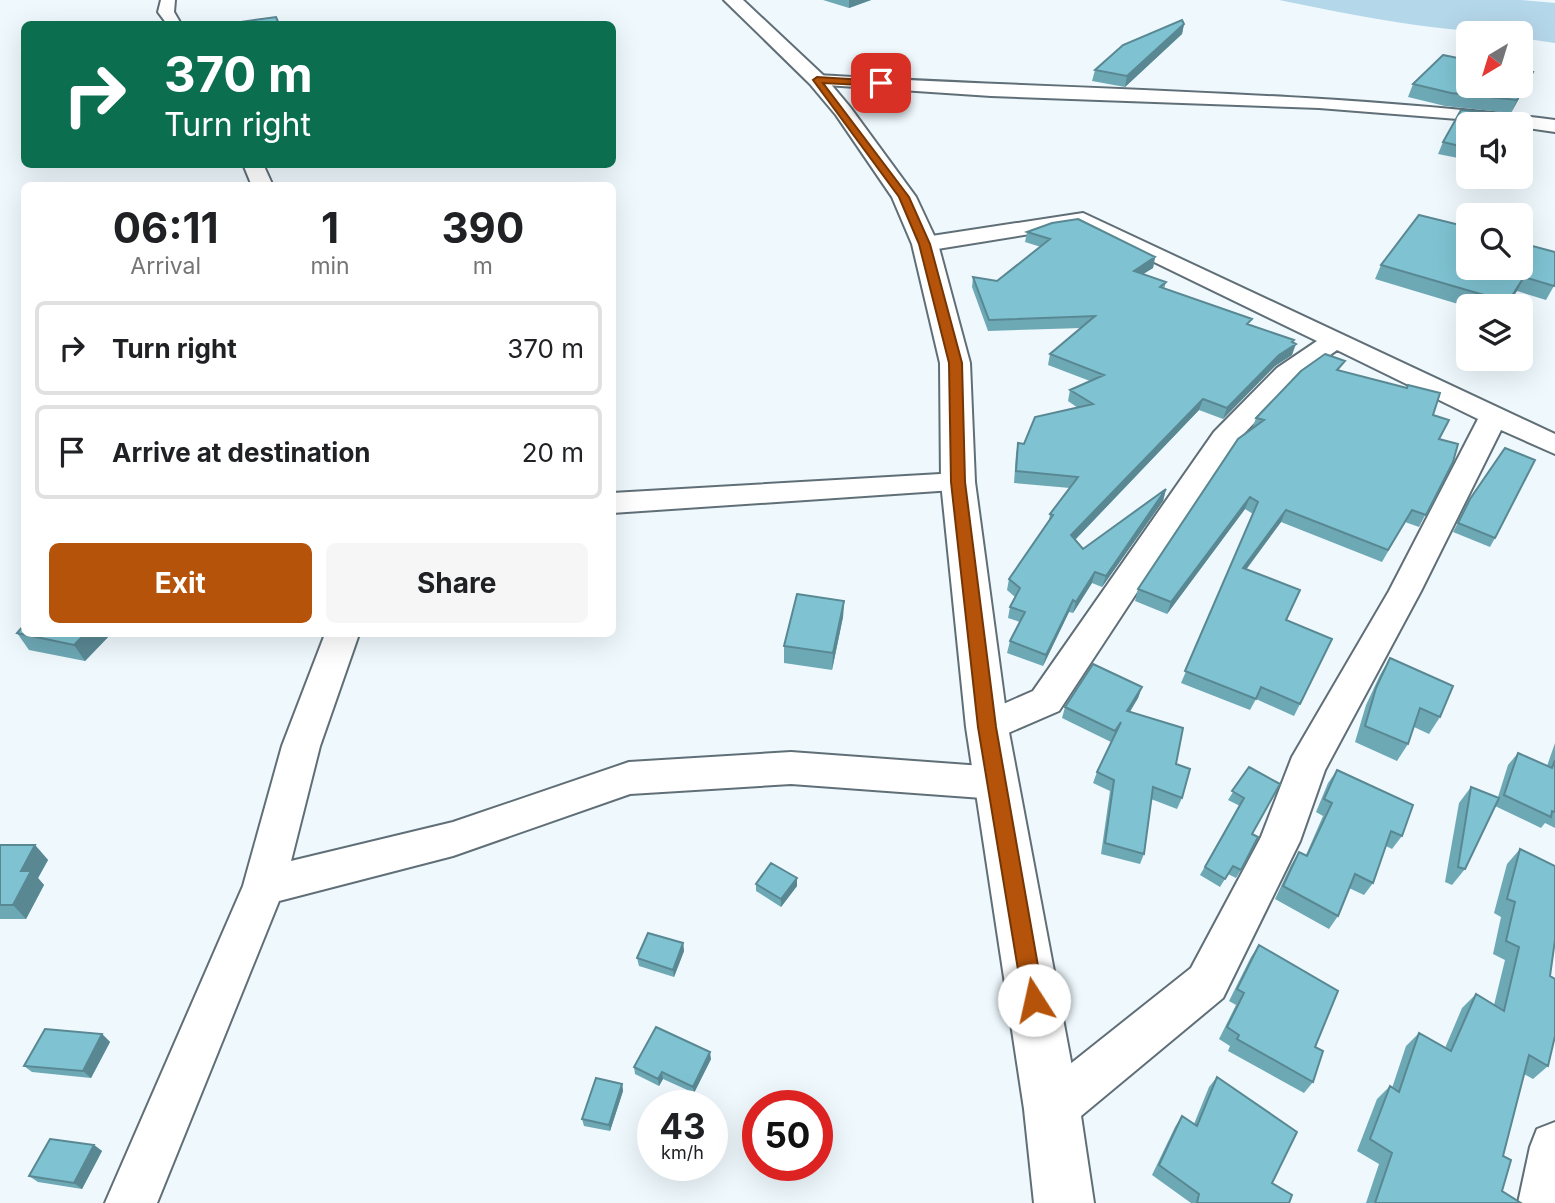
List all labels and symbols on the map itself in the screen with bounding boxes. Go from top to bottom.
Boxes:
north arrow [1456,21,1533,98]
pin [851,53,911,113]
position arrow [997,963,1071,1037]
speed limit sign: 50 [742,1090,833,1181]

